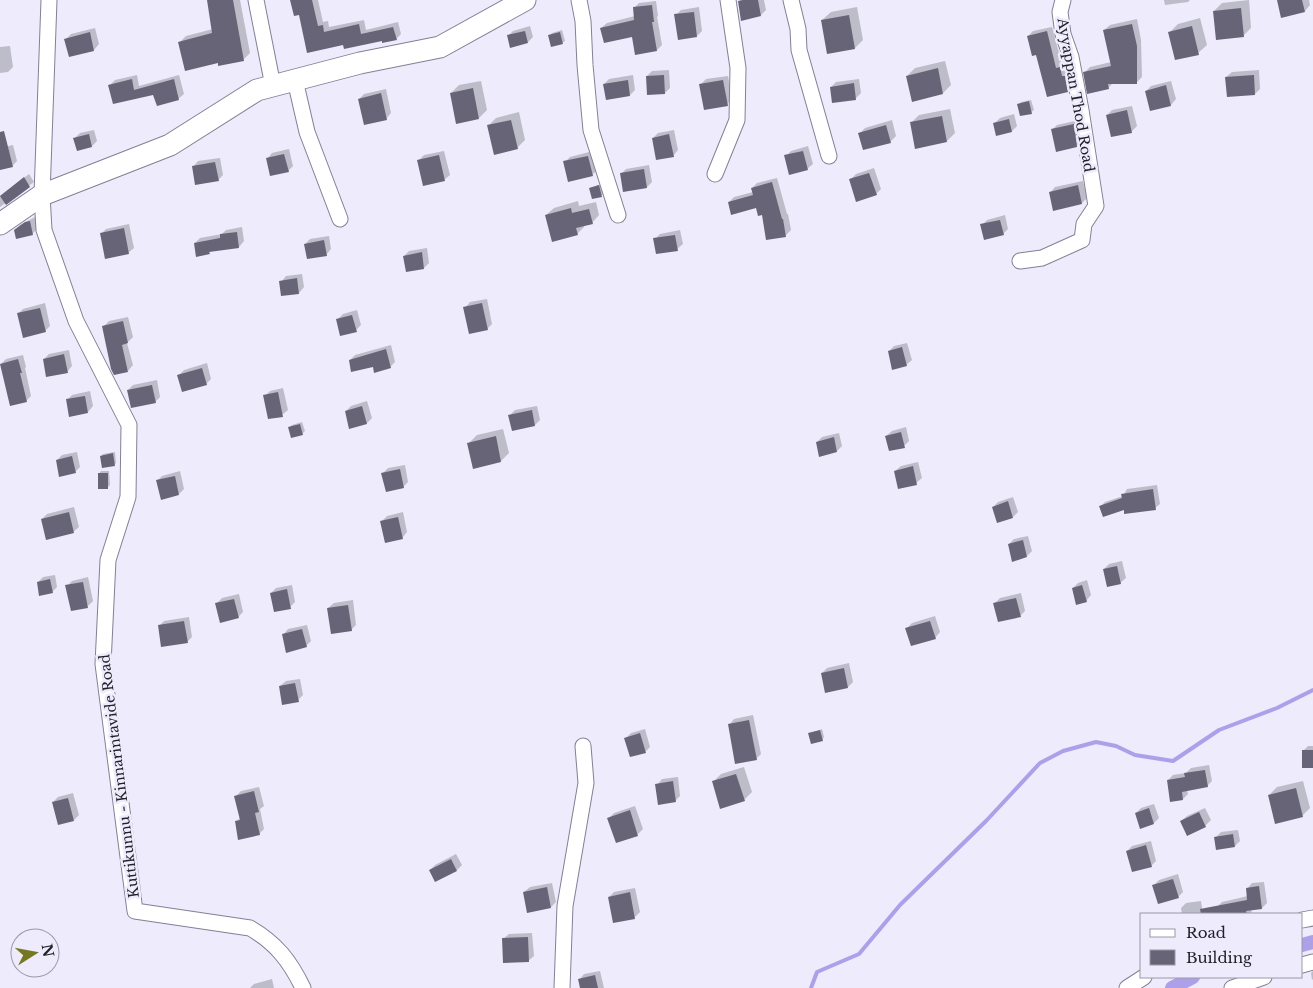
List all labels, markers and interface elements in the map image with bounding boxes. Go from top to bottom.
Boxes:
street label: Ayyappan Thod Road [1053,16,1099,174]
street label: Kuttikunnu - Kinnarintavide Road [95,653,143,899]
legend [1140,913,1303,978]
text: Road [1186,923,1226,942]
north arrow [10,928,60,978]
text: N [38,942,58,959]
text: Building [1186,948,1253,967]

